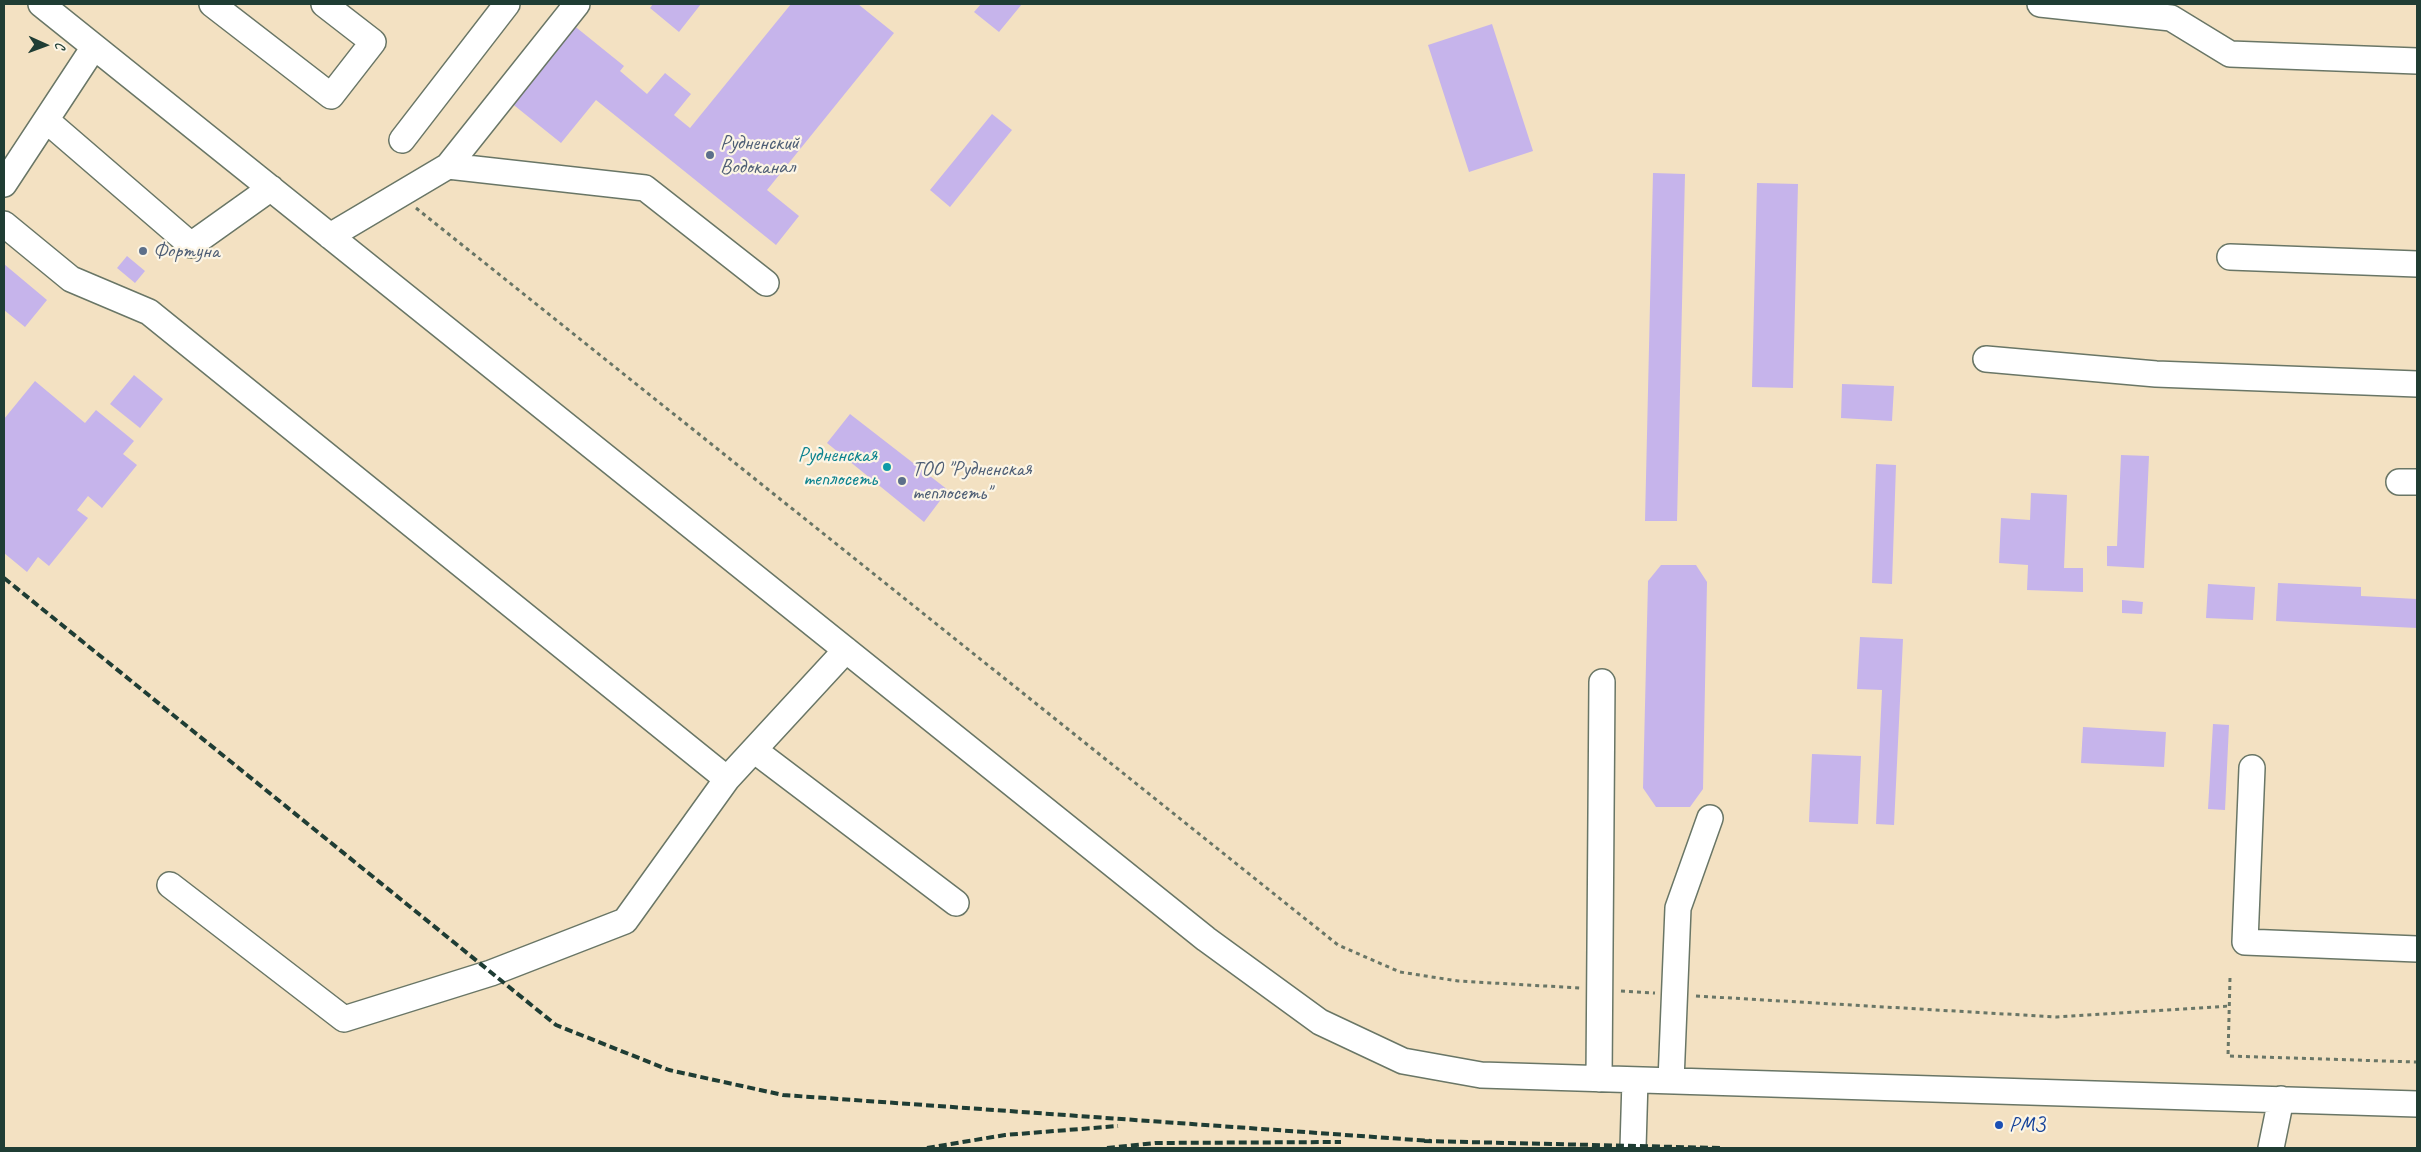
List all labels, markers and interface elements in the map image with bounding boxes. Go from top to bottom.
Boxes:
north arrow [20,20,70,70]
text: С [52,42,69,49]
place label: Рудненский Водоканал [720,130,799,180]
marker: Рудненский Водоканал [704,149,716,161]
place label: Фортуна [153,238,219,264]
marker: Фортуна [137,245,149,257]
place label: Рудненская теплосеть [798,442,877,492]
place label: ТОО "Рудненская теплосеть" [912,456,1032,506]
marker: Рудненская теплосеть [881,461,893,473]
marker: ТОО "Рудненская теплосеть" [896,475,908,487]
place label: РМЗ [2009,1112,2045,1138]
marker: РМЗ [1993,1119,2005,1131]

